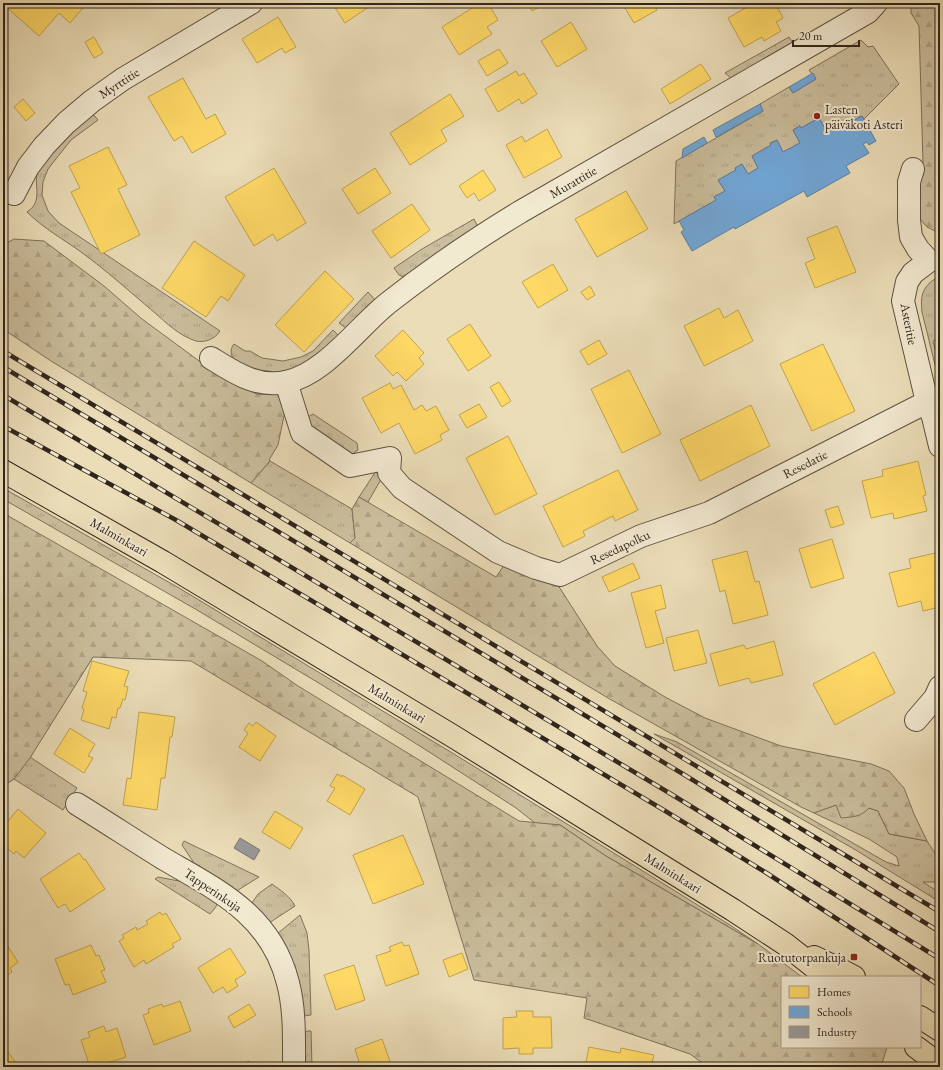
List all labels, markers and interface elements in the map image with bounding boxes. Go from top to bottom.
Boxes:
scale bar [793,22,859,48]
text: 20 m [799,28,823,44]
street label: Myrttitie [96,64,142,102]
place label: Lasten päiväkoti Asteri [825,101,903,133]
marker: Lasten päiväkoti Asteri [812,111,822,121]
street label: Murattitie [546,162,600,202]
street label: Asteritie [896,301,921,346]
street label: Resedatie [780,446,830,482]
street label: Malminkaari [87,514,151,560]
street label: Resedapolku [587,526,653,568]
street label: Malminkaari [365,679,429,727]
street label: Malminkaari [641,849,705,897]
street label: Tapperinkuja [181,864,246,916]
place label: Ruotutorpankuja [758,949,847,966]
marker: Ruotutorpankuja [849,952,859,962]
legend [781,976,921,1048]
text: Homes [817,984,851,1000]
text: Schools [817,1004,852,1020]
text: Industry [817,1024,857,1040]

